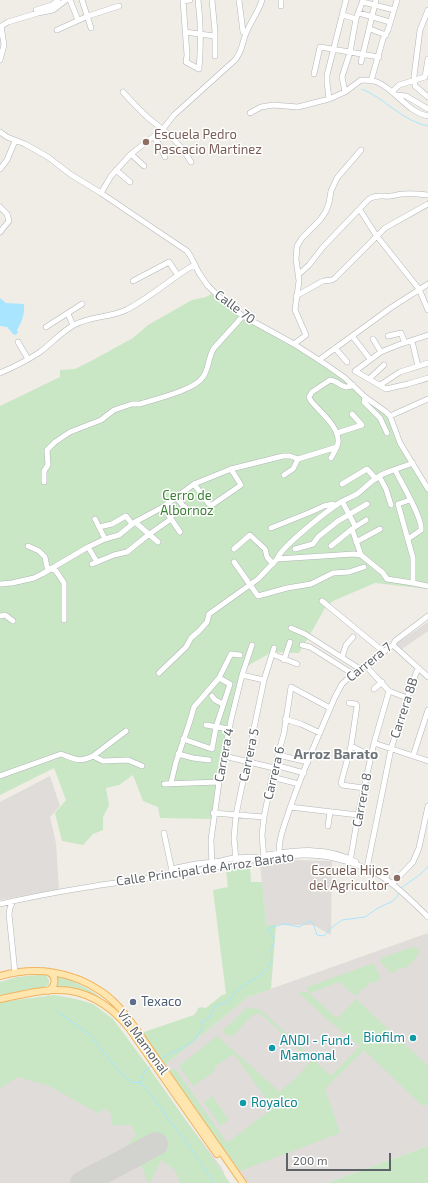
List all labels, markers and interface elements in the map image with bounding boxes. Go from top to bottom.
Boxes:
place label: Escuela Pedro Pascacio Martinez [154,127,262,158]
marker: Escuela Pedro Pascacio Martinez [141,137,151,147]
street label: Calle 70 [212,287,258,327]
park label: Cerro de Albornoz [160,488,214,519]
street label: Carrera 7 [343,639,395,685]
street label: Carrera 8B [387,676,421,740]
street label: Carrera 4 [211,727,237,783]
street label: Carrera 5 [236,727,262,783]
street label: Carrera 6 [260,745,288,801]
district label: Arroz Barato [294,746,378,762]
street label: Carrera 8 [349,772,375,828]
street label: Calle Principal de Arroz Barato [115,849,295,889]
place label: Escuela Hijos del Agricultor [309,863,389,894]
marker: Escuela Hijos del Agricultor [392,873,402,883]
place label: Texaco [141,994,182,1010]
marker: Texaco [128,997,138,1007]
street label: Vía Mamonal [114,1006,172,1078]
place label: Biofilm [363,1030,405,1046]
place label: ANDI - Fund. Mamonal [280,1033,353,1064]
marker: Biofilm [408,1033,418,1043]
marker: ANDI - Fund. Mamonal [267,1043,277,1053]
place label: Royalco [251,1095,298,1111]
marker: Royalco [238,1098,248,1108]
scale bar [288,1145,393,1171]
text: 200 m [293,1153,327,1167]

